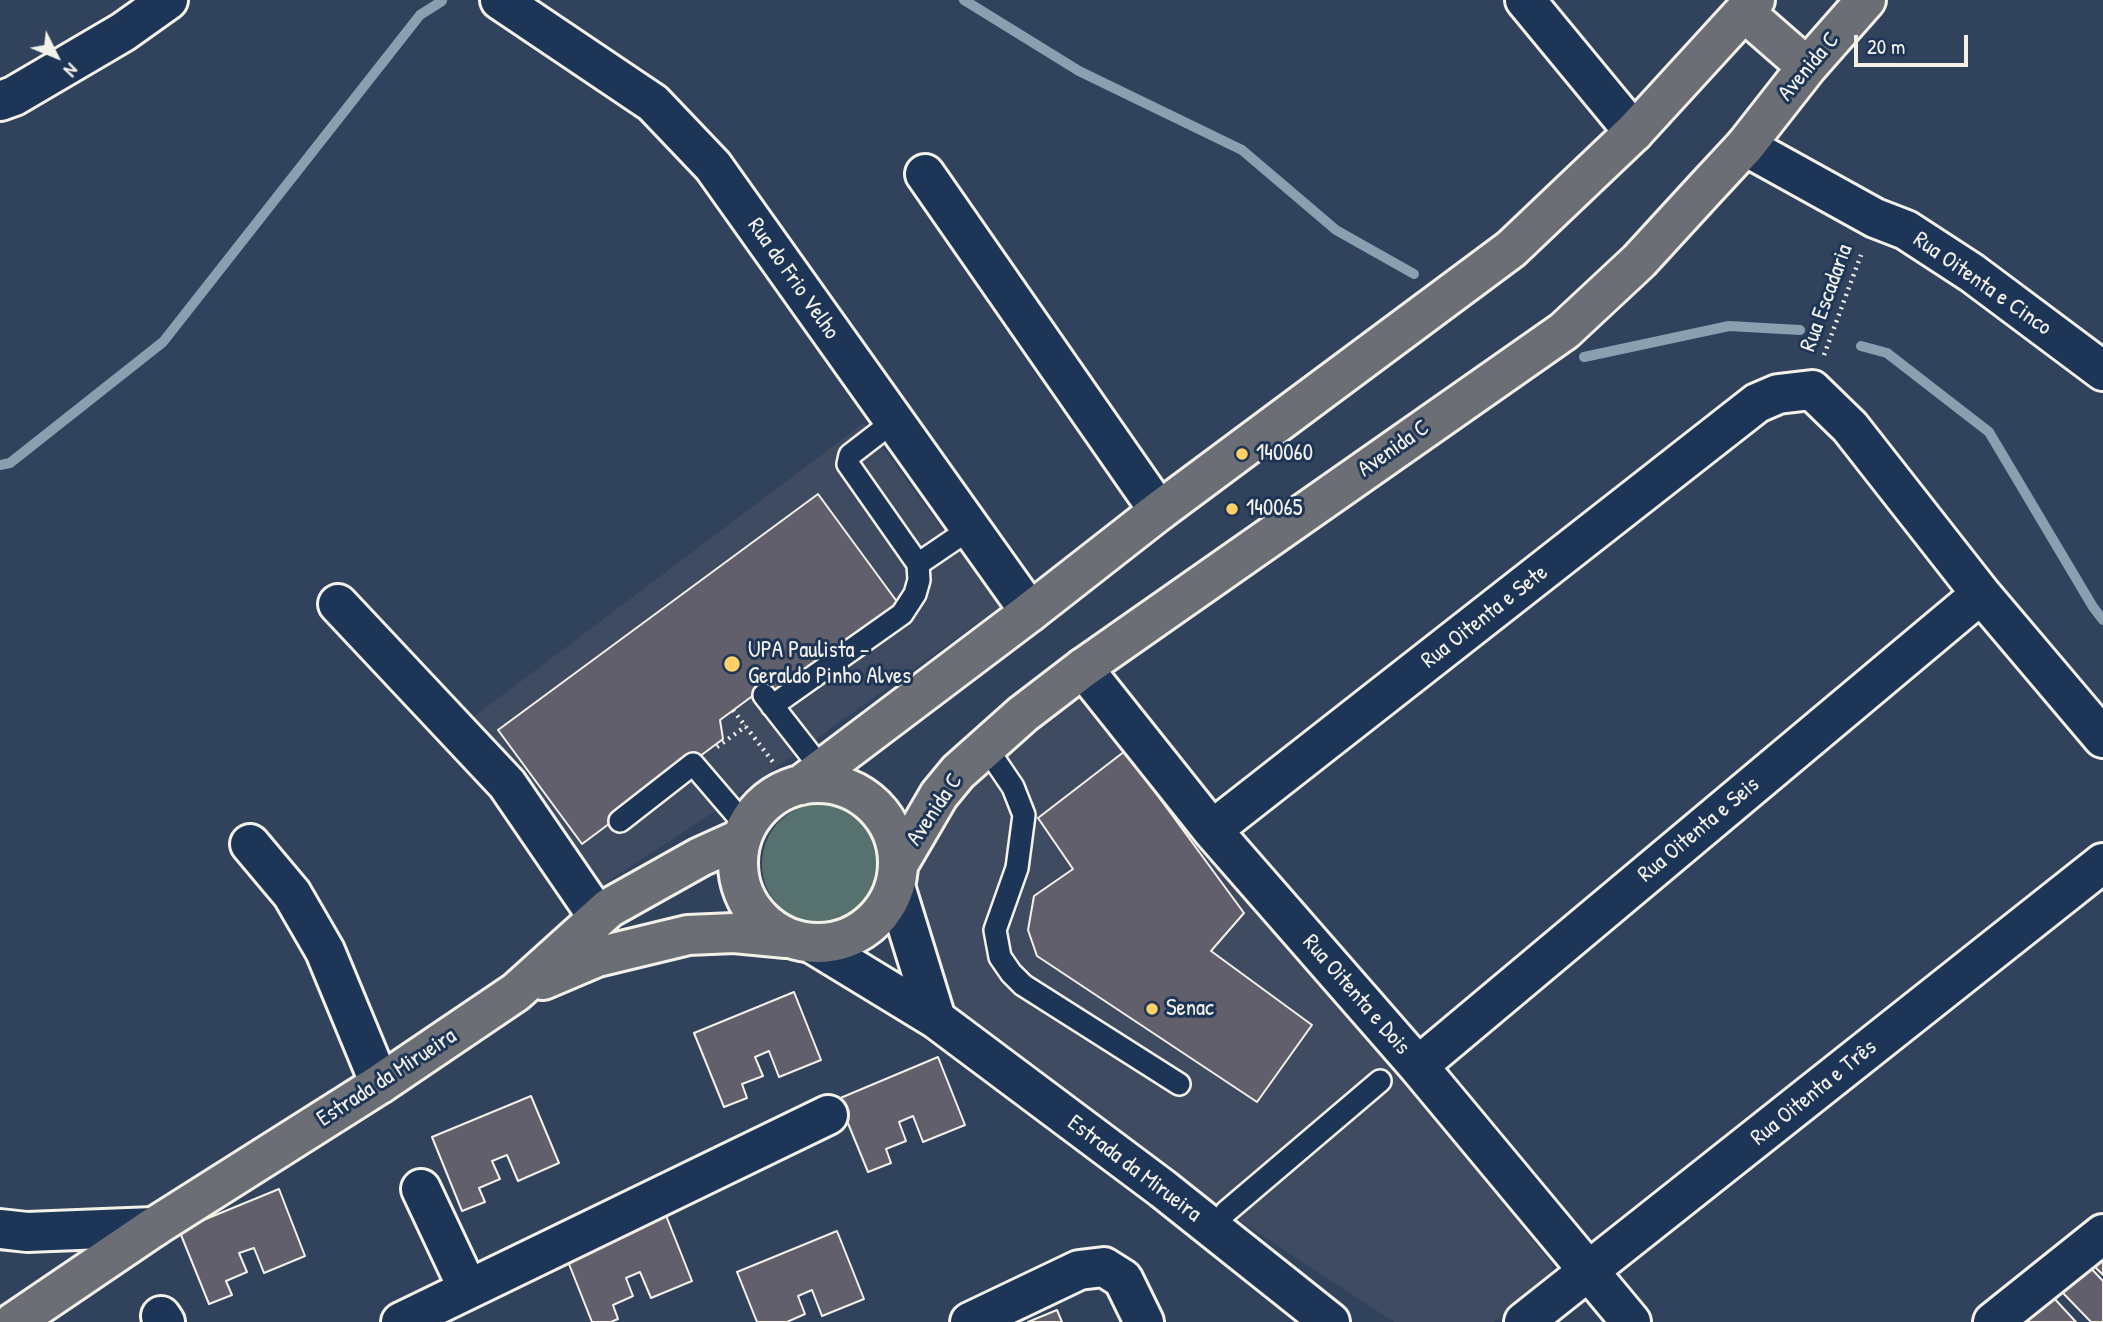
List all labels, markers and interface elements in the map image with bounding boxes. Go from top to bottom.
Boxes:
north arrow [21,21,91,91]
scale bar [1858,21,1972,65]
street label: Avenida C [1772,27,1846,107]
text: 20 m [1867,32,1905,61]
text: N [58,58,84,83]
street label: Rua do Frio Velho [741,213,845,345]
street label: Rua Oitenta e Cinco [1908,226,2056,342]
street label: Rua Escadaria [1795,241,1859,355]
street label: Avenida C [1353,414,1435,484]
place label: 140060 [1256,440,1313,468]
marker: 140060 [1234,446,1250,462]
place label: 140065 [1246,495,1302,523]
marker: 140065 [1224,501,1240,517]
street label: Rua Oitenta e Sete [1416,559,1554,675]
place label: UPA Paulista – Geraldo Pinho Alves [748,637,911,691]
marker: UPA Paulista – Geraldo Pinho Alves [722,654,742,674]
street label: Avenida C [901,769,969,851]
street label: Rua Oitenta e Seis [1633,771,1765,889]
street label: Rua Oitenta e Dois [1296,929,1416,1061]
place label: Senac [1166,995,1214,1023]
marker: Senac [1144,1001,1160,1017]
street label: Estrada da Mirueira [312,1023,462,1133]
street label: Rua Oitenta e Três [1746,1034,1882,1152]
street label: Estrada da Mirueira [1062,1110,1206,1228]

